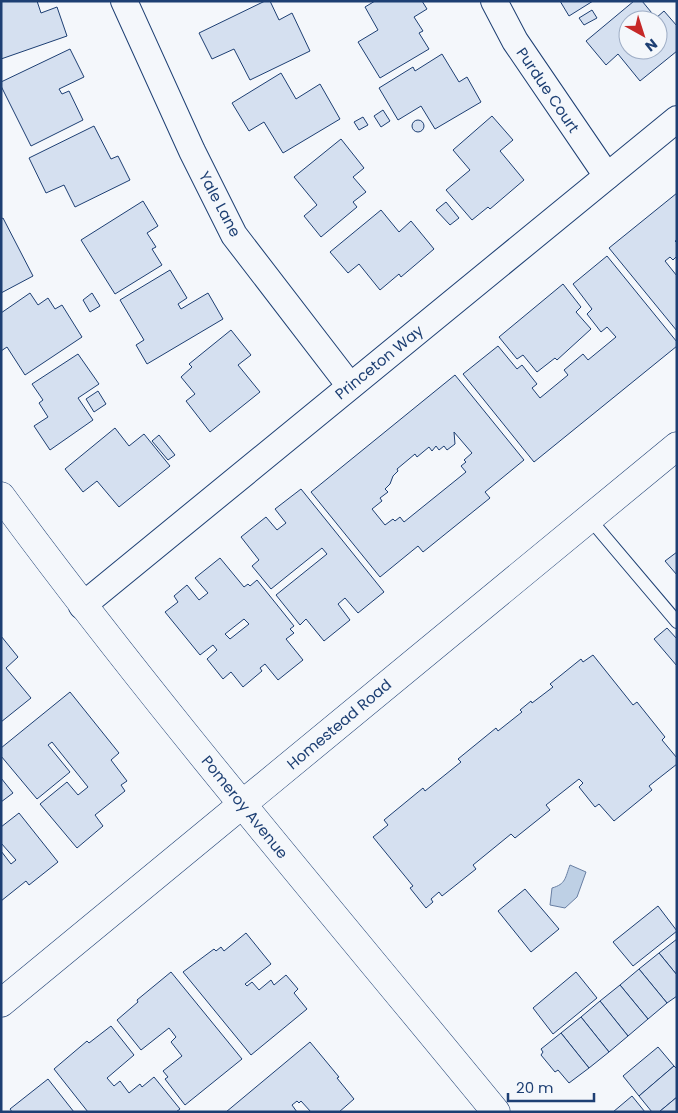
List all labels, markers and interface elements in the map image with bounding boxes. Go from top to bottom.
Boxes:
north arrow [618,10,668,60]
text: N [641,34,662,56]
street label: Purdue Court [512,43,584,137]
street label: Yale Lane [194,168,246,240]
street label: Princeton Way [330,320,428,404]
street label: Homestead Road [282,674,396,774]
street label: Pomeroy Avenue [197,751,293,863]
scale bar [508,1070,594,1102]
text: 20 m [516,1077,554,1098]

